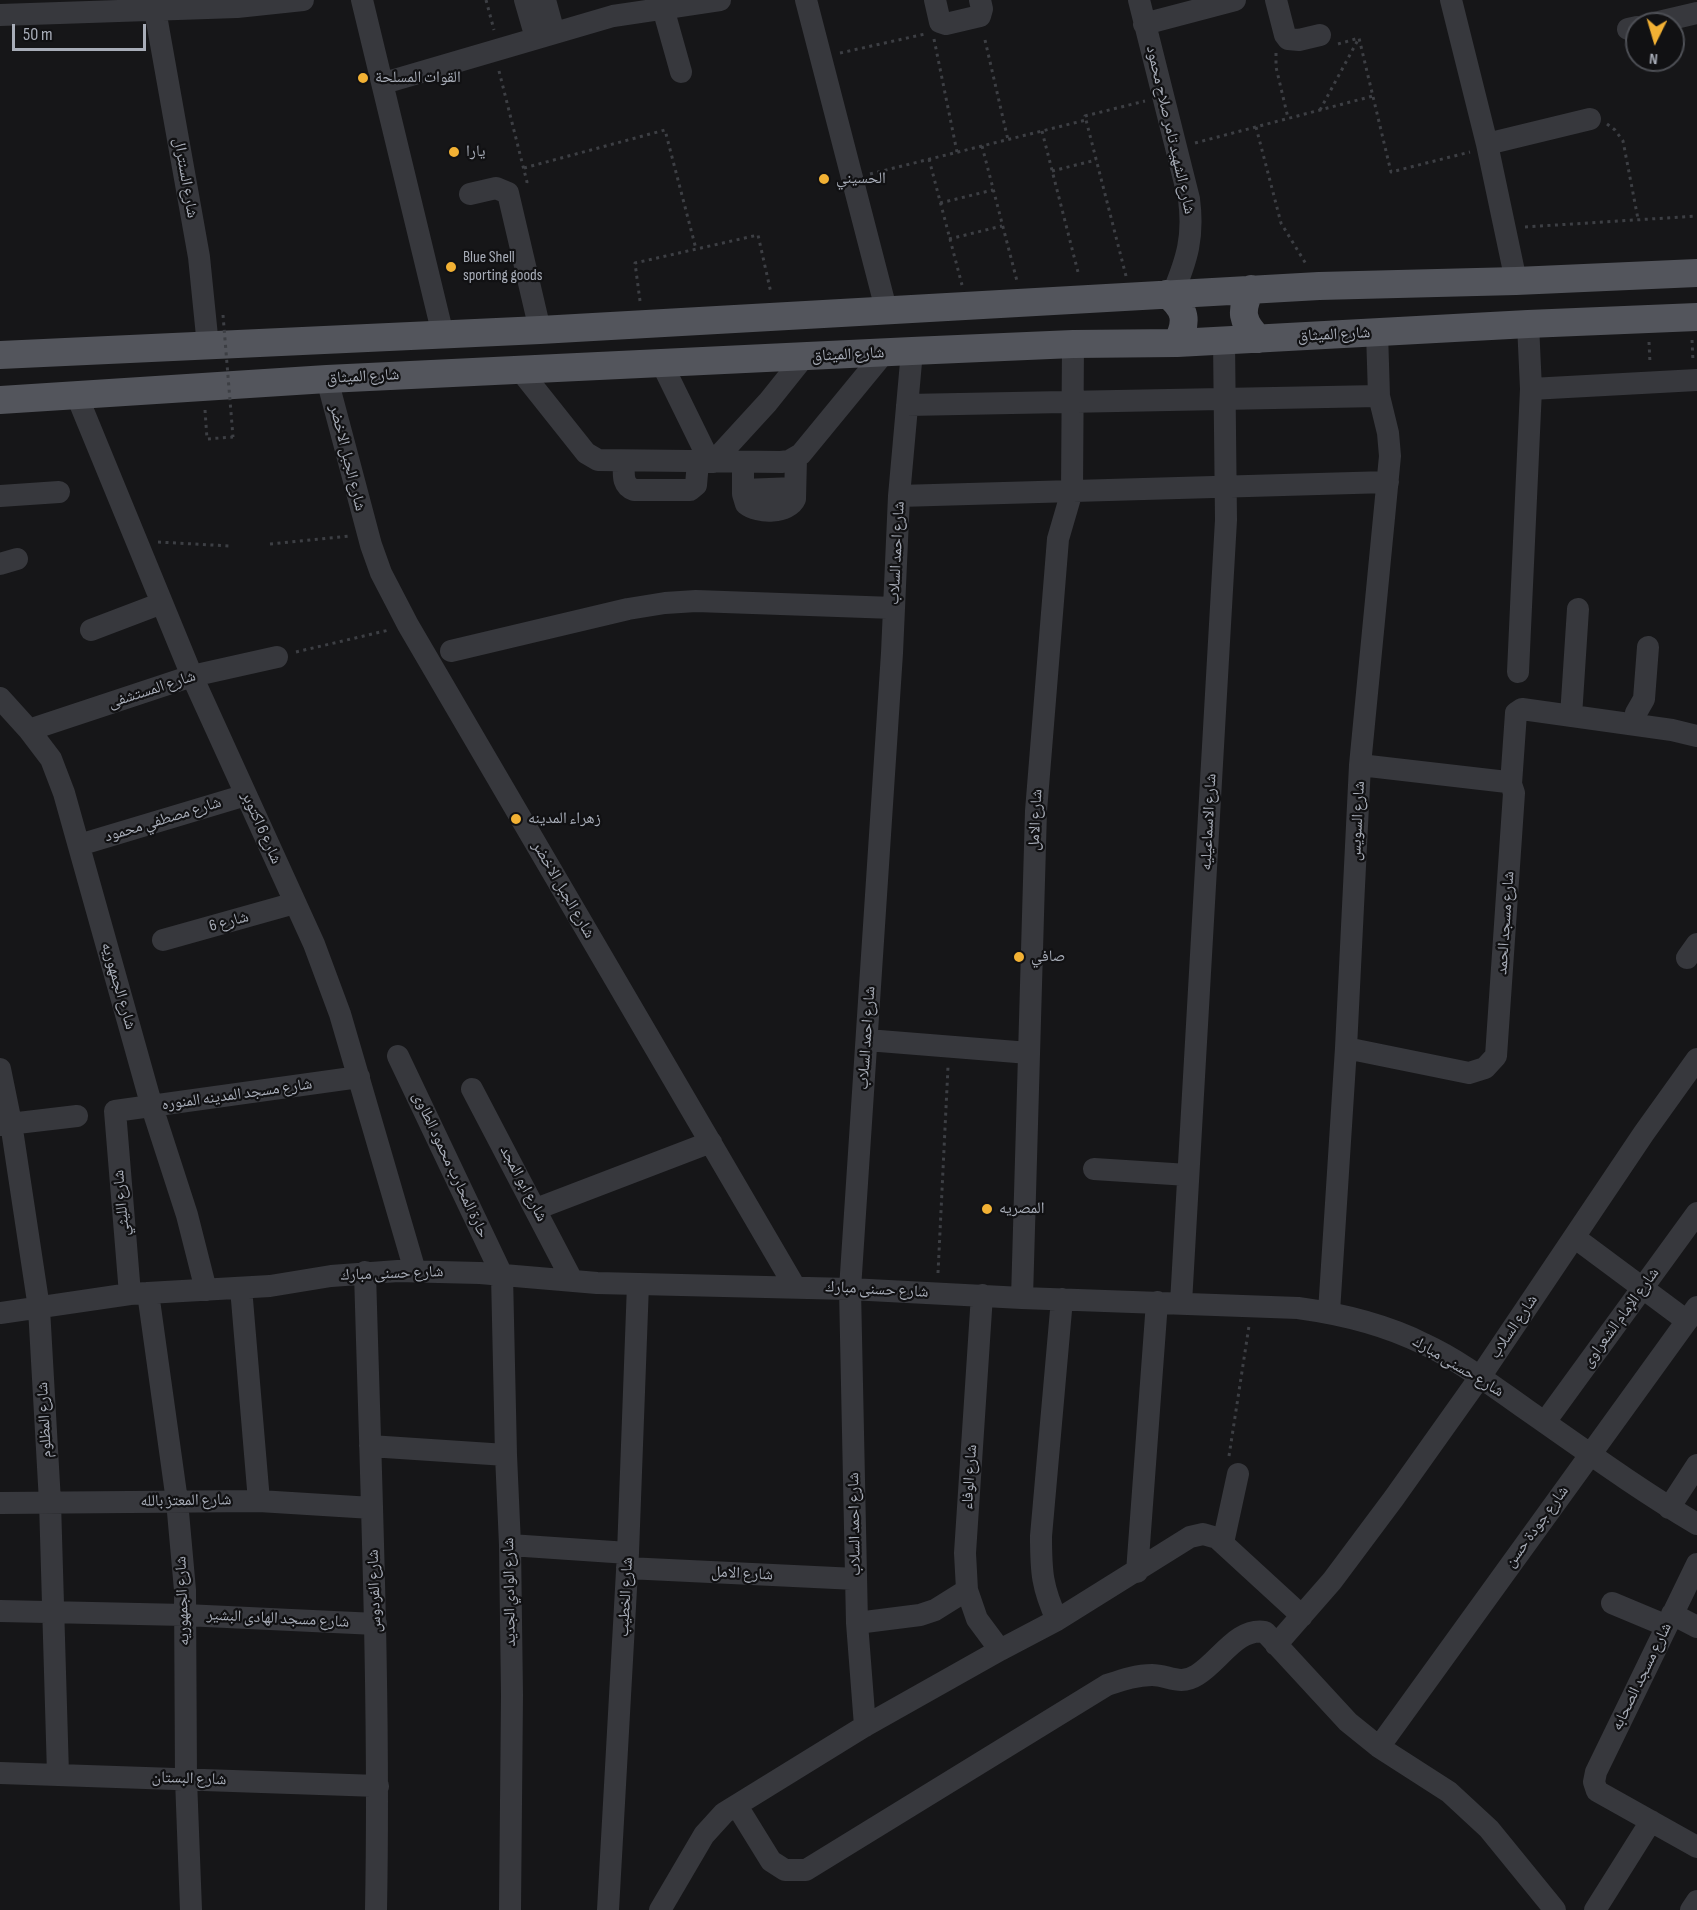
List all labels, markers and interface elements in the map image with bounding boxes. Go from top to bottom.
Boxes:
scale bar [15,12,148,50]
north arrow [1625,12,1685,72]
text: 50 m [23,24,53,45]
street label: شارع الشهيد تامر صلاح محمود [1141,44,1199,216]
text: N [1648,49,1659,68]
place label: القوات المسلحة [375,68,461,88]
marker: القوات المسلحة [356,71,370,85]
street label: شارع السنترال [169,136,201,220]
place label: يارا [466,142,486,162]
marker: يارا [447,145,461,159]
place label: الحسيني [836,169,886,189]
marker: الحسيني [817,172,831,186]
place label: Blue Shell sporting goods [463,248,542,286]
marker: Blue Shell sporting goods [444,260,458,274]
street label: شارع الميثاق [1297,324,1371,346]
street label: شارع الميثاق [811,344,885,366]
street label: شارع الميثاق [326,366,400,388]
street label: شارع الجبل الاخضر [325,403,369,513]
street label: شارع احمد السلاب [885,501,909,605]
street label: شارع المستشفى [106,667,198,713]
street label: شارع الاسماعيليه [1197,773,1221,871]
street label: شارع السويس [1346,781,1370,861]
street label: شارع 6 اكتوبر [237,789,285,867]
street label: شارع الامل [1025,789,1047,851]
street label: شارع مصطفي محمود [102,793,224,847]
place label: زهراء المدينه [528,809,601,829]
marker: زهراء المدينه [509,812,523,826]
street label: شارع الجبل الاخضر [528,838,598,942]
street label: شارع مسجد الحمد [1493,871,1519,975]
street label: شارع 6 [207,908,251,936]
street label: شارع الجمهوريه [96,940,140,1032]
place label: صافي [1031,947,1065,967]
marker: صافي [1012,950,1026,964]
street label: شارع احمد السلاب [854,986,880,1090]
street label: شارع مسجد المدينه المنوره [161,1075,313,1115]
street label: حارة المحارب محمود الطاوى [408,1089,492,1241]
street label: شارع ابو المجد [495,1143,551,1225]
street label: شارع الليثي [110,1169,134,1237]
place label: المصريه [999,1199,1044,1219]
marker: المصريه [980,1202,994,1216]
street label: شارع حسنى مبارك [340,1263,444,1285]
street label: شارع الإمام الشعراوى [1578,1264,1664,1372]
street label: شارع حسنى مبارك [825,1278,929,1302]
street label: شارع السلاب [1486,1291,1542,1363]
street label: شارع حسنى مبارك [1409,1332,1507,1402]
street label: شارع المظلوم [33,1382,57,1458]
street label: شارع الوفاء [958,1444,982,1510]
street label: شارع احمد السلاب [844,1472,866,1576]
street label: شارع جودة حسن [1501,1482,1573,1572]
street label: شارع المعتز بالله [140,1491,232,1511]
street label: شارع الوادي الجديد [499,1537,521,1647]
street label: شارع الفردوس [364,1549,386,1633]
street label: شارع الجمهوريه [172,1556,194,1646]
street label: شارع الخطيب [614,1557,638,1637]
street label: شارع الامل [711,1563,773,1585]
street label: شارع مسجد الهادى البشير [206,1606,350,1632]
street label: شارع مسجد الصحابه [1608,1620,1676,1734]
street label: شارع البستان [151,1768,227,1790]

